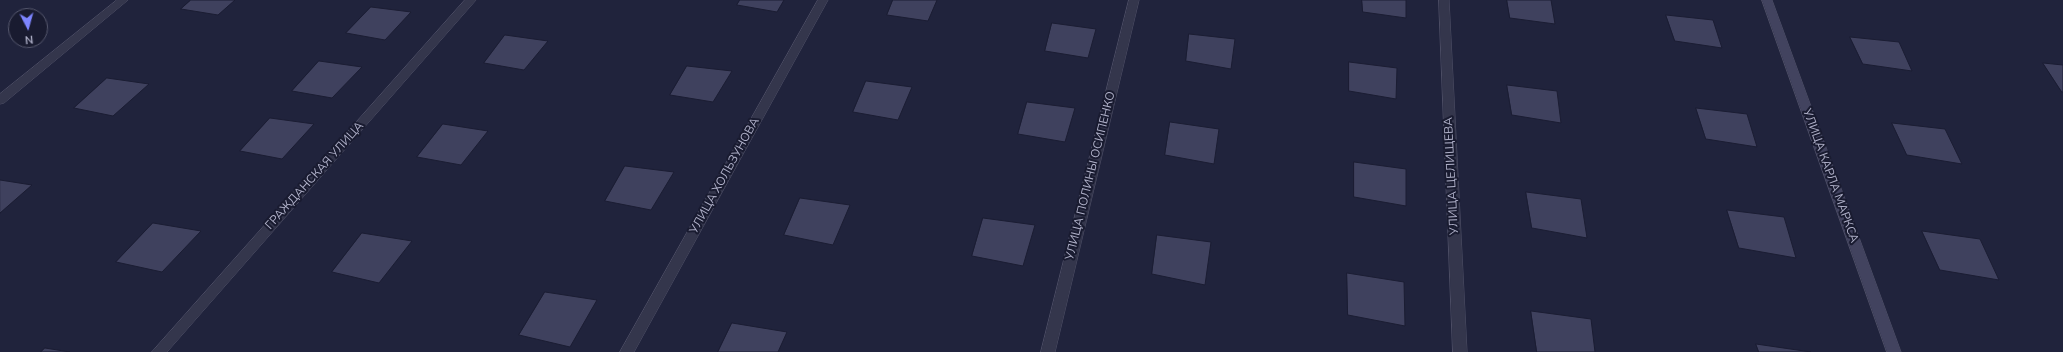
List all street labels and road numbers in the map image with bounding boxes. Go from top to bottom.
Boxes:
street label: УЛИЦА ПОЛИНЫ ОСИПЕНКО [1063,90,1119,262]
street label: УЛИЦА КАРЛА МАРКСА [1799,107,1861,245]
street label: УЛИЦА ХОЛЬЗУНОВА [687,115,763,237]
street label: УЛИЦА ЦЕЛИЩЕВА [1442,117,1462,235]
street label: ГРАЖДАНСКАЯ УЛИЦА [263,119,367,233]

